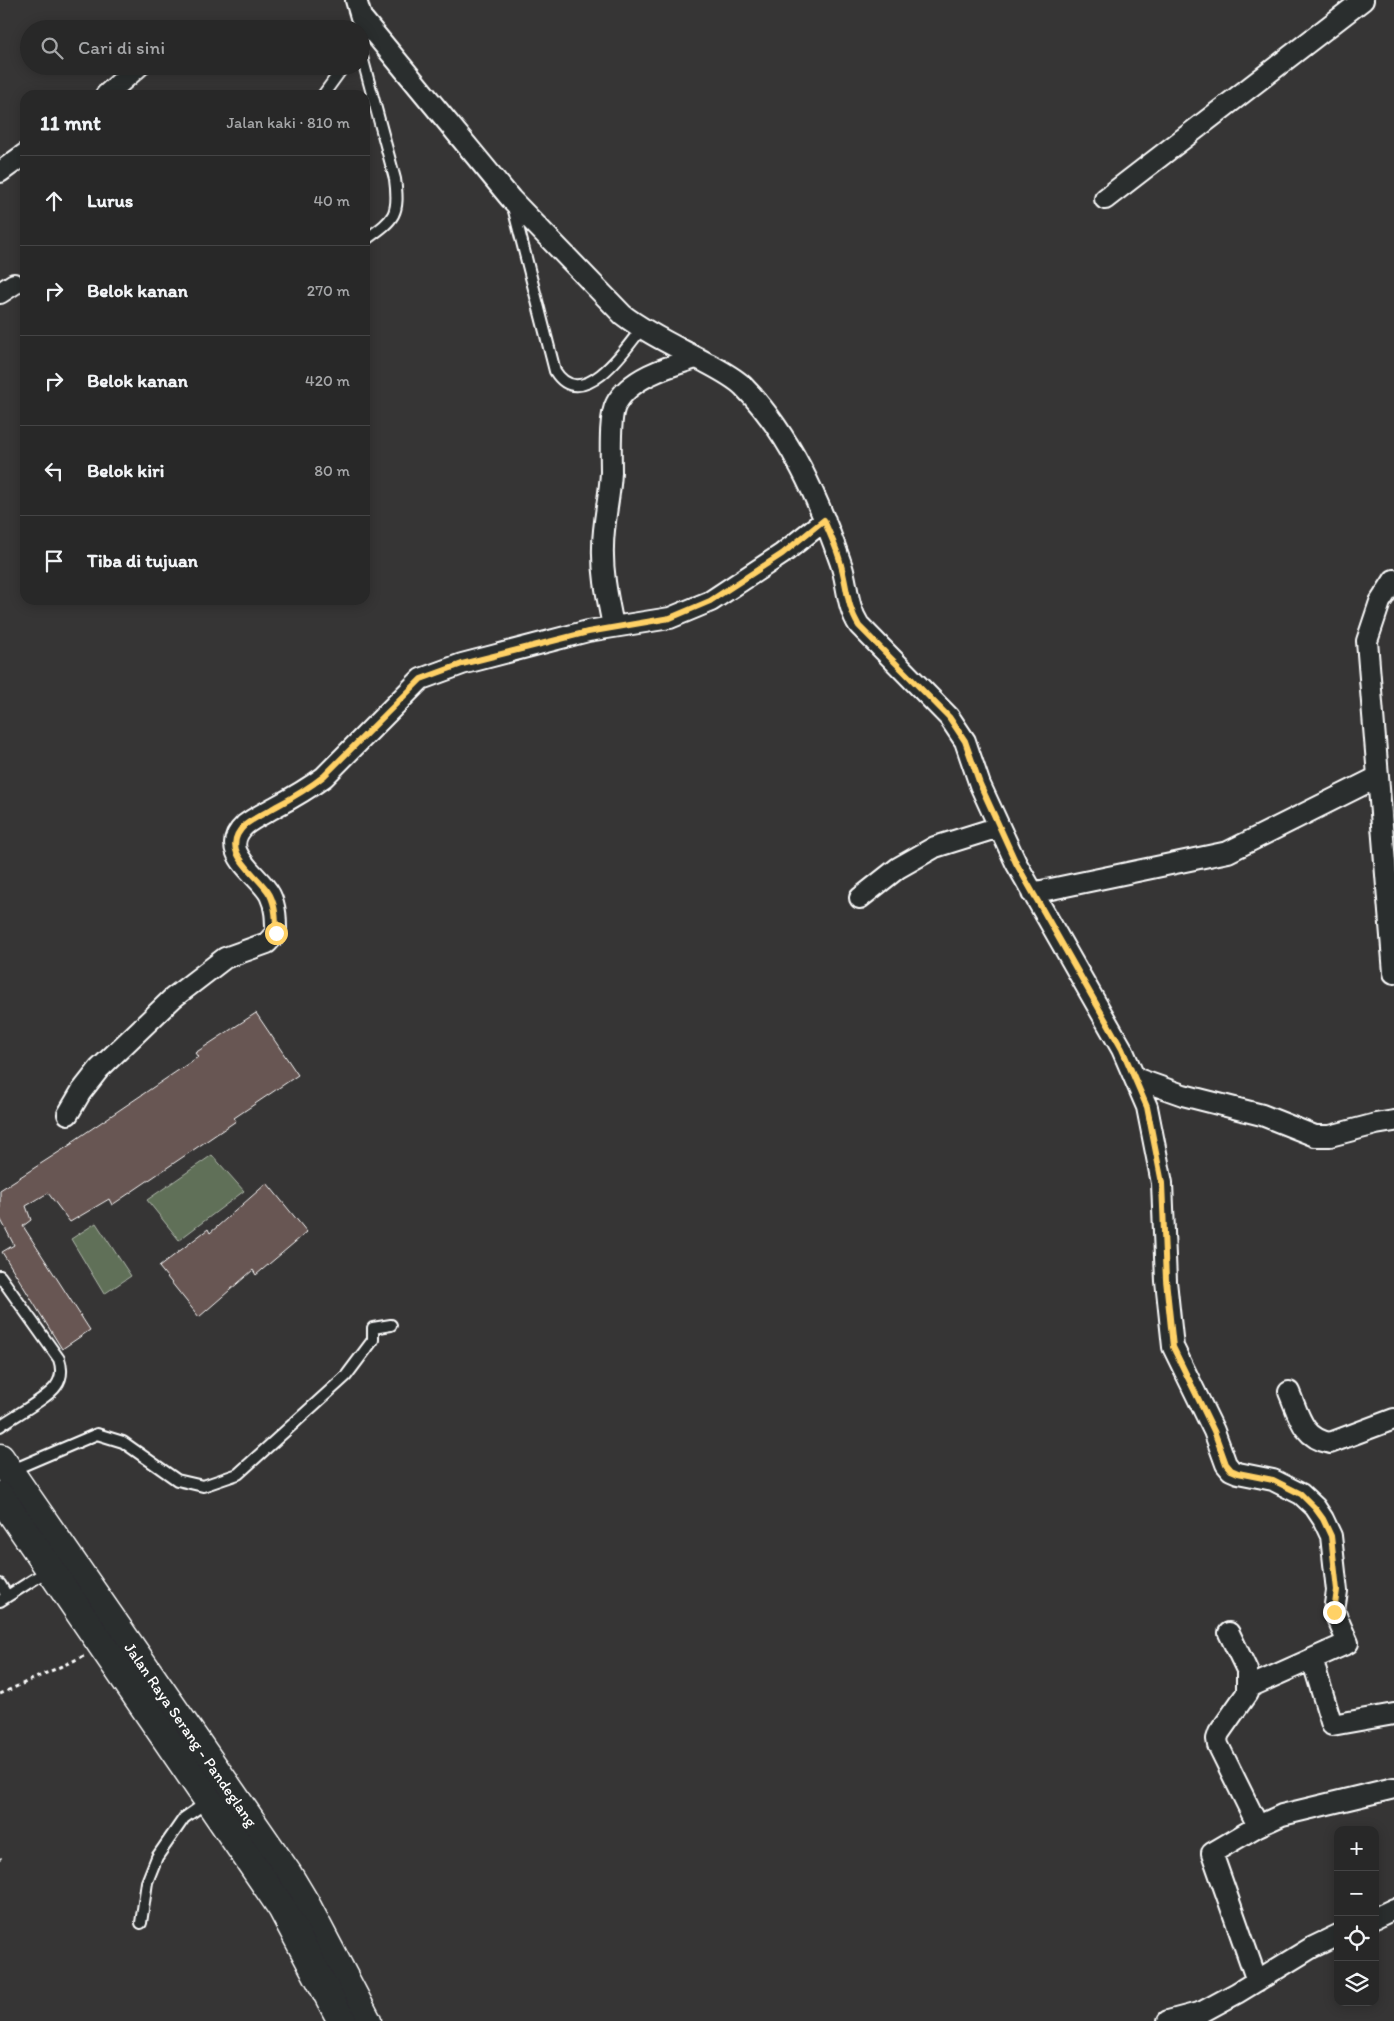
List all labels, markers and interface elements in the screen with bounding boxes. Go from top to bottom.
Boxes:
search box [20,20,370,75]
icon: search [38,34,66,62]
text: Cari di sini [78,36,165,59]
text: 11 mnt [40,110,101,135]
text: Jalan kaki · 810 m [227,113,350,132]
icon: ahead [40,187,68,215]
text: Lurus [87,189,133,212]
text: 40 m [313,191,350,210]
icon: right [40,277,68,305]
text: Belok kanan [87,279,188,302]
text: 270 m [307,281,350,300]
icon: right [40,367,68,395]
text: Belok kanan [87,369,188,392]
text: 420 m [305,371,350,390]
icon: left [40,457,68,485]
text: Belok kiri [87,459,164,482]
text: 80 m [314,461,350,480]
icon: arrive [40,547,68,575]
text: Tiba di tujuan [87,549,198,572]
route start [265,922,288,945]
route end [1323,1601,1346,1624]
street label: Jalan Raya Serang - Pandeglang [120,1639,261,1831]
map controls [1334,1826,1379,2006]
button: + [1334,1826,1379,1871]
button: − [1334,1871,1379,1916]
button: locate [1334,1916,1379,1961]
button: layers [1334,1961,1379,2006]

